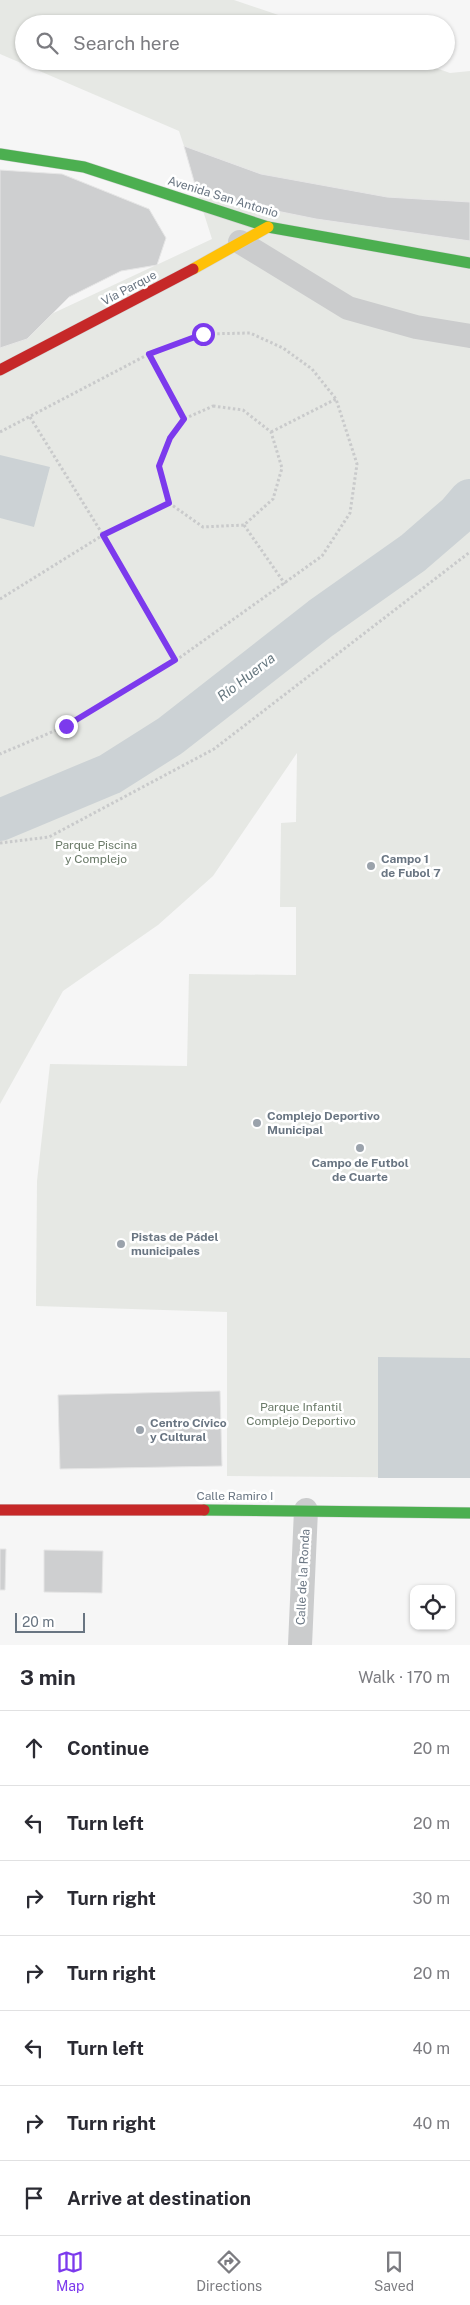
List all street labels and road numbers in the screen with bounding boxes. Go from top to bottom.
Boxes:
street label: Avenida San Antonio [166,174,280,221]
street label: Vía Parque [99,268,159,308]
street label: Calle Ramiro I [197,1489,273,1503]
street label: Calle de la Ronda [293,1528,313,1626]

